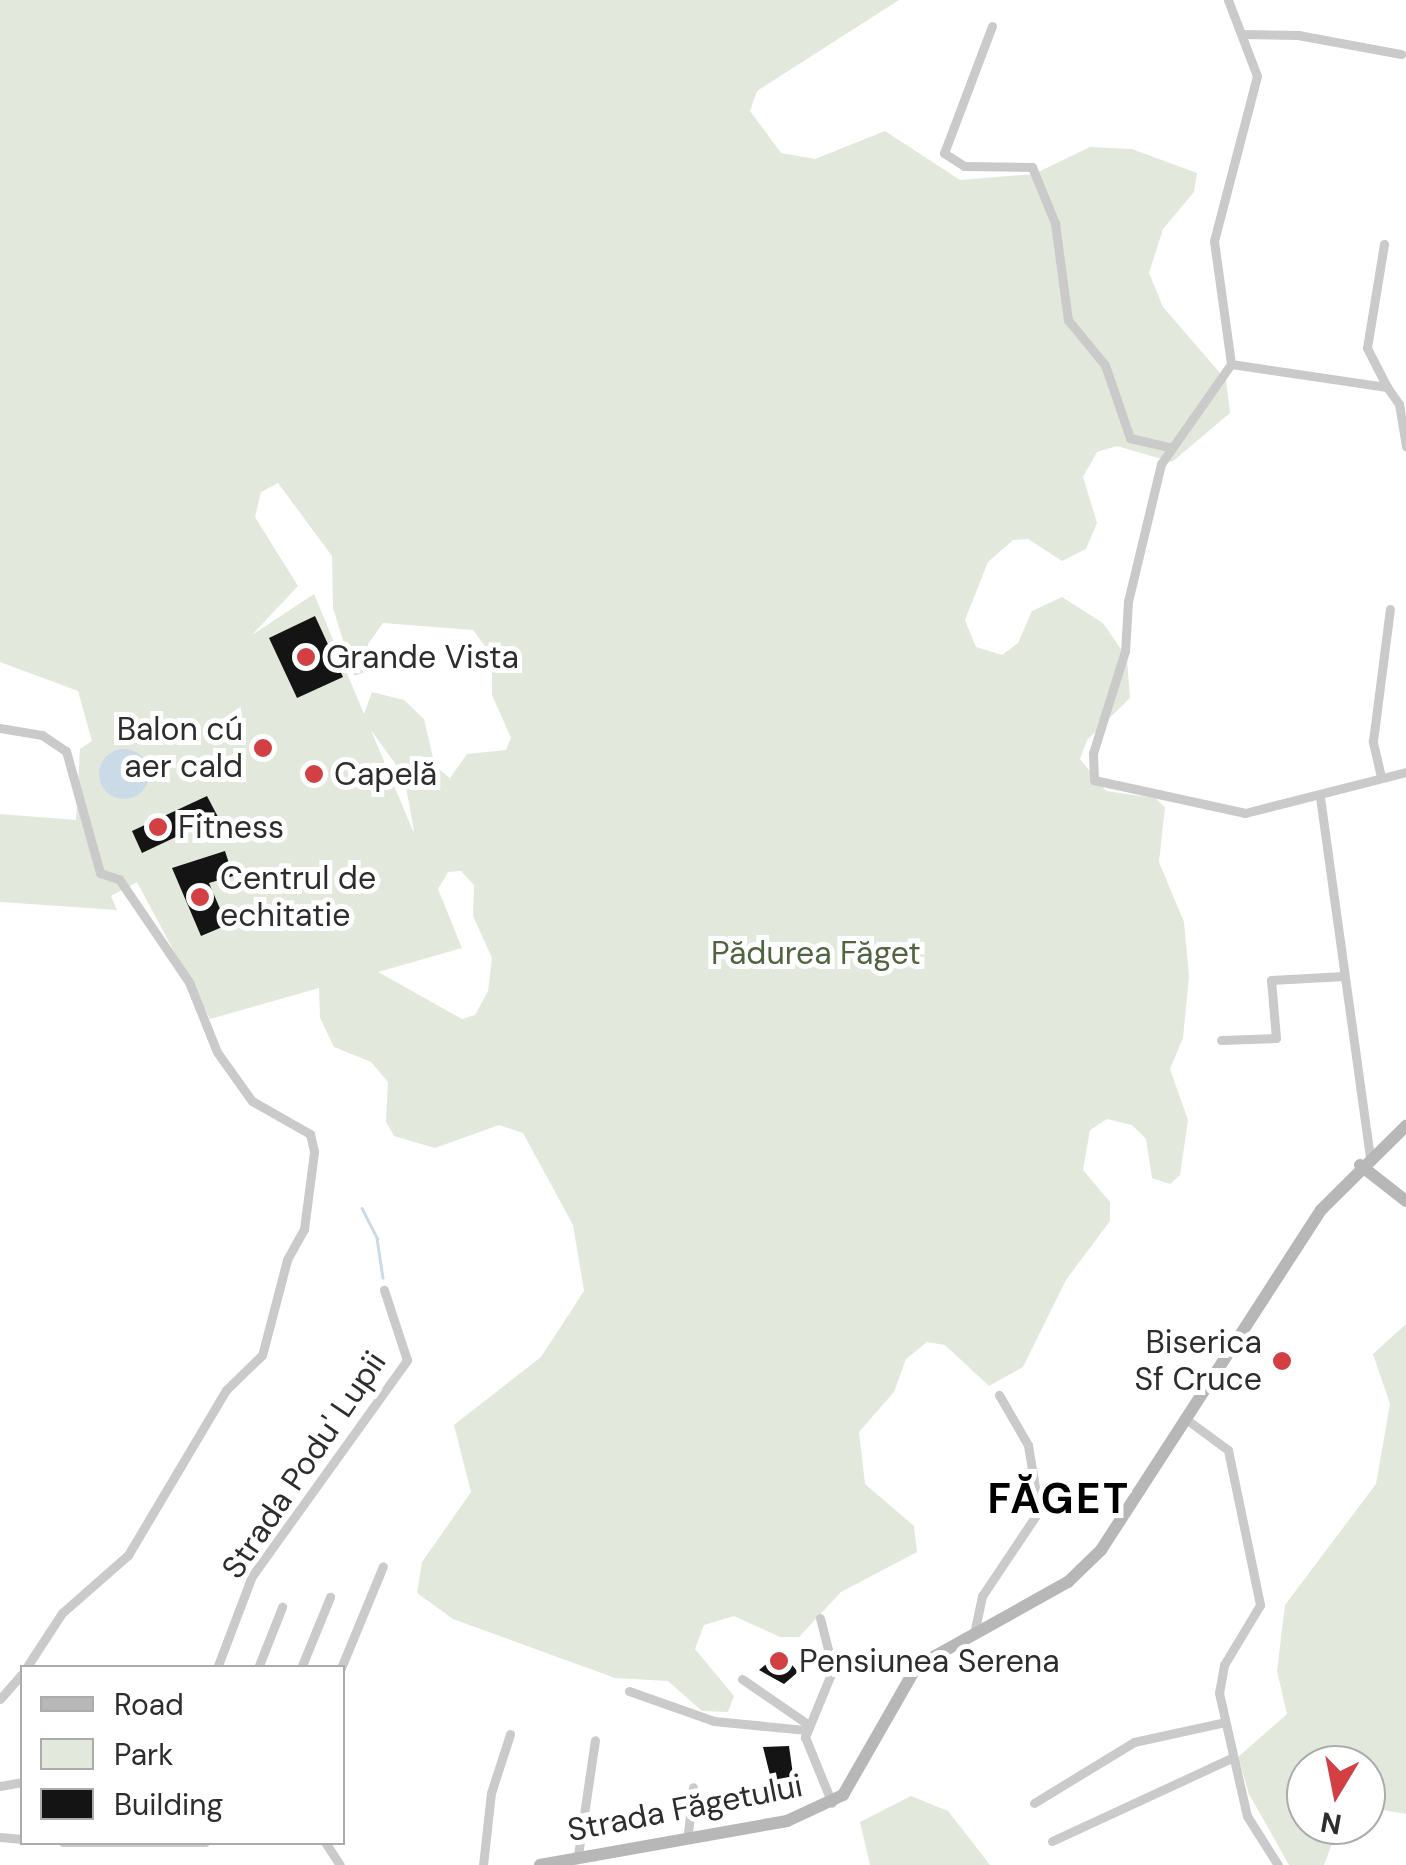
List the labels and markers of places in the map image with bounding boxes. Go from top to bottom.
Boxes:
place label: Grande Vista [326,638,519,676]
marker: Grande Vista [295,646,317,668]
place label: Balon cú aer cald [117,711,243,786]
marker: Balon cú aer cald [252,737,274,759]
place label: Capelă [334,755,437,793]
marker: Capelă [303,763,325,785]
place label: Fitness [178,808,284,846]
marker: Fitness [147,816,169,838]
place label: Centrul de echitatie [220,860,376,935]
marker: Centrul de echitatie [189,886,211,908]
place label: Biserica Sf Cruce [1134,1324,1262,1399]
marker: Biserica Sf Cruce [1271,1350,1293,1372]
place label: Pensiunea Serena [799,1642,1060,1680]
marker: Pensiunea Serena [768,1650,790,1672]

